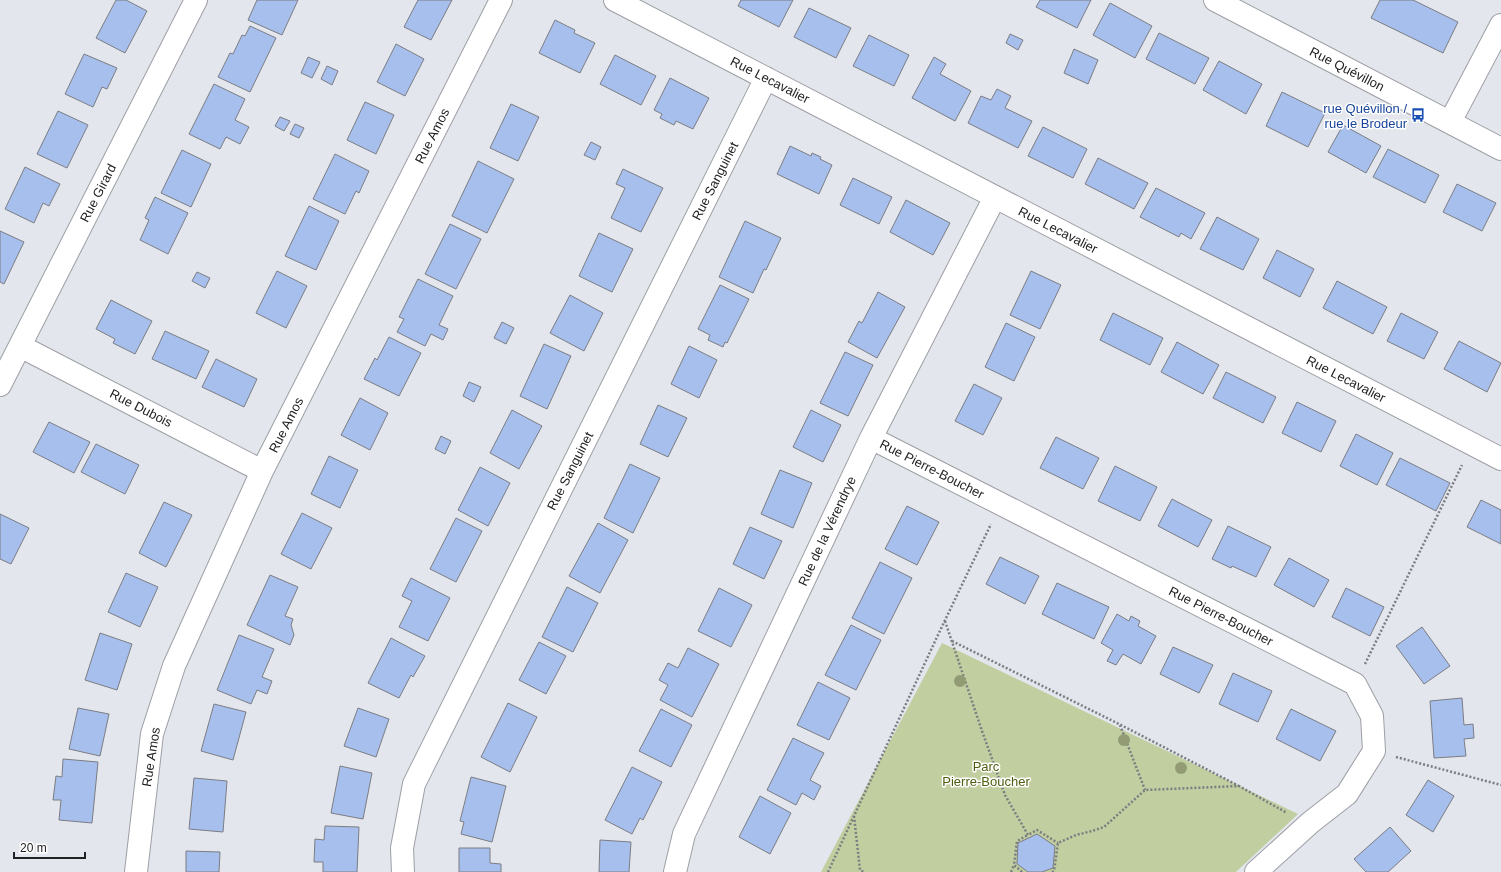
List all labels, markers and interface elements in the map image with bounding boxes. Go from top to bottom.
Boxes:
street label: Rue Quévillon [1307,44,1387,94]
street label: Rue Lecavalier [728,54,813,107]
place label: rue Quévillon / rue le Brodeur [1323,101,1408,131]
street label: Rue Amos [412,105,453,166]
bus stop icon: rue Quévillon / rue le Brodeur [1410,107,1426,123]
street label: Rue Sanguinet [689,139,741,223]
street label: Rue Girard [77,161,119,225]
street label: Rue Lecavalier [1016,204,1101,257]
street label: Rue Lecavalier [1304,353,1389,406]
street label: Rue Dubois [107,386,175,430]
street label: Rue Amos [266,394,307,455]
street label: Rue Sanguinet [544,429,596,513]
street label: Rue Pierre-Boucher [877,436,987,502]
street label: Rue de la Vérendrye [795,474,859,588]
street label: Rue Pierre-Boucher [1166,583,1276,649]
street label: Rue Amos [139,726,163,788]
park label: Parc Pierre-Boucher [942,759,1030,789]
scale bar [14,834,85,860]
text: 20 m [20,841,47,855]

